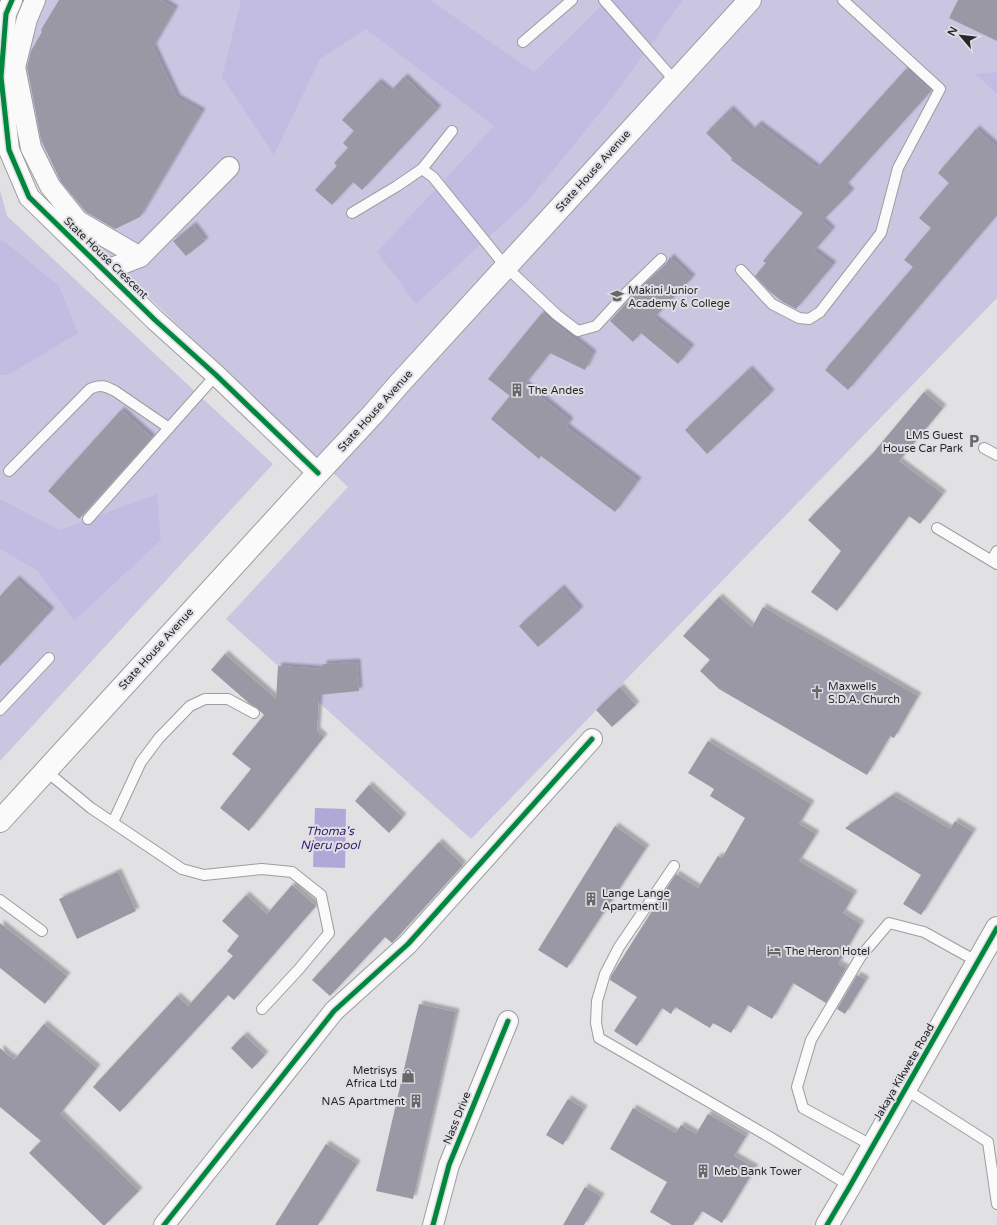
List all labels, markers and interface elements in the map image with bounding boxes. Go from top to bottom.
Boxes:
north arrow [941,16,981,56]
text: N [945,25,960,38]
street label: State House Avenue [553,128,633,214]
street label: State House Crescent [61,214,151,302]
place label: Makini Junior Academy & College [628,284,730,310]
school or university icon: Makini Junior Academy & College [609,288,625,304]
street label: State House Avenue [335,368,415,454]
building icon: The Andes [509,382,525,398]
place label: The Andes [528,384,584,397]
place label: LMS Guest House Car Park [883,429,963,455]
parking icon: LMS Guest House Car Park [966,433,982,449]
street label: State House Avenue [116,606,196,692]
place label: Maxwells S.D.A. Church [828,680,900,706]
church icon: Maxwells S.D.A. Church [809,684,825,700]
water label: Thoma's Njeru pool [300,824,362,852]
place label: Lange Lange Apartment II [602,887,670,913]
building icon: Lange Lange Apartment II [583,891,599,907]
hotel icon: The Heron Hotel [766,943,782,959]
place label: The Heron Hotel [785,945,870,958]
street label: Jakaya Kikwete Road [871,1021,937,1123]
place label: Metrisys Africa Ltd [346,1064,397,1090]
shop icon: Metrisys Africa Ltd [400,1068,416,1084]
street label: Nass Drive [441,1090,473,1146]
building icon: NAS Apartment [408,1093,424,1109]
place label: NAS Apartment [322,1095,405,1108]
building icon: Meb Bank Tower [695,1163,711,1179]
place label: Meb Bank Tower [714,1165,802,1178]

